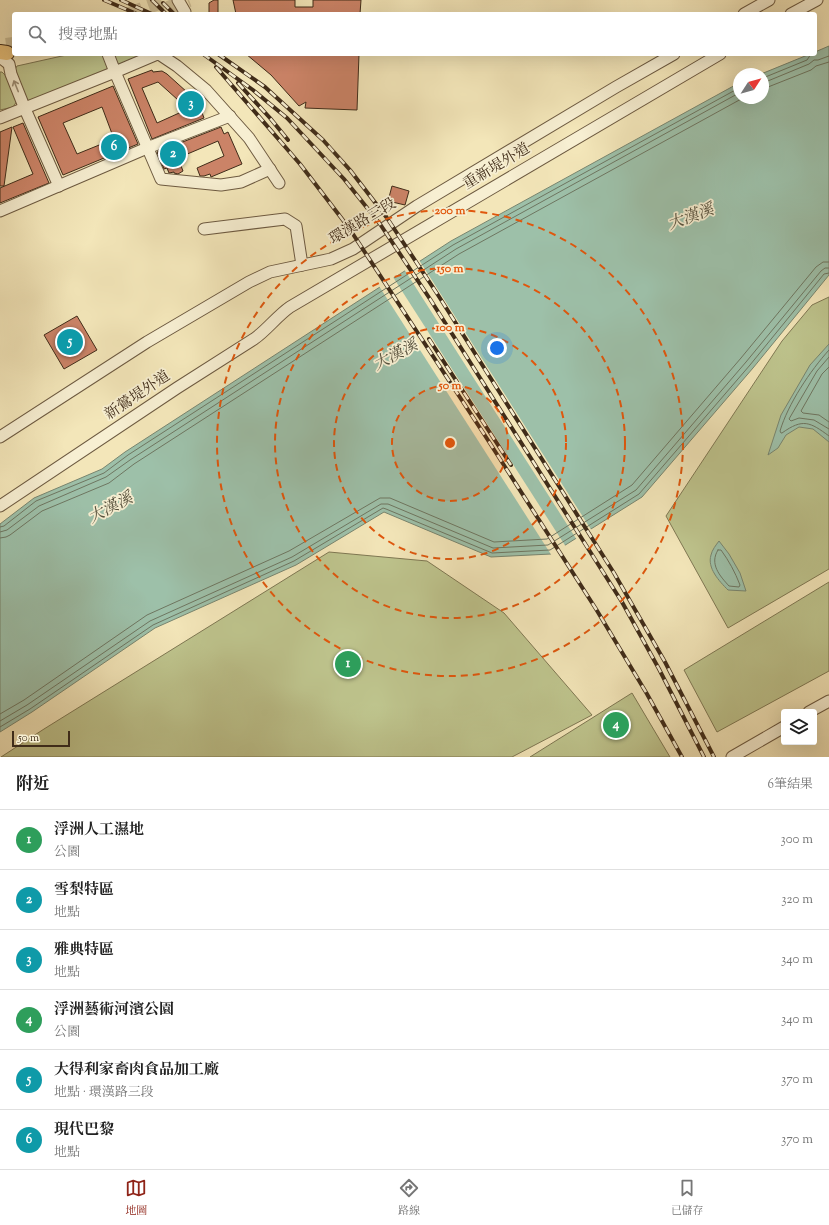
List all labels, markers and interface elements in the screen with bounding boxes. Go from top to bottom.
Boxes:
search box [12,12,817,56]
icon: search [26,23,48,45]
text: 搜尋地點 [58,25,118,46]
north arrow [733,68,769,104]
one-way arrow [12,81,20,93]
pin: 3 [178,89,204,119]
pin: 6 [101,132,127,162]
pin: 2 [160,139,186,169]
street label: 重新堤外道 [459,139,535,195]
street label: 環漢路三段 [325,194,401,250]
water label: 大漢溪 [665,198,719,237]
text: 200 m [435,202,465,220]
text: 150 m [435,260,464,278]
text: 100 m [434,319,465,337]
pin: 5 [57,327,83,357]
water label: 大漢溪 [369,334,424,377]
your location [487,338,507,358]
street label: 新鶯堤外道 [101,366,175,426]
text: 50 m [438,377,462,395]
centre of rings [443,436,457,450]
water label: 大漢溪 [84,487,139,530]
pin: 1 [335,649,361,679]
map controls [781,709,817,745]
button: layers [781,709,817,745]
pin: 4 [603,710,629,740]
scale bar [12,729,70,748]
text: 50 m [18,730,39,746]
text: 附近 [16,773,50,797]
text: 6筆結果 [768,776,813,794]
text: 浮洲人工濕地 [54,820,144,841]
text: 1 [27,831,31,849]
text: 300 m [781,831,813,849]
text: 公園 [54,844,80,862]
text: 雪梨特區 [54,880,114,901]
text: 2 [26,891,32,909]
text: 320 m [781,891,813,909]
text: 地點 [54,904,80,922]
text: 雅典特區 [54,940,114,961]
text: 3 [26,951,32,969]
text: 340 m [781,951,813,969]
text: 地點 [54,964,80,982]
text: 浮洲藝術河濱公園 [54,1000,174,1021]
text: 4 [26,1011,32,1029]
text: 340 m [781,1011,813,1029]
text: 公園 [54,1024,80,1042]
text: 大得利家畜肉食品加工廠 [54,1060,219,1081]
text: 5 [27,1071,31,1089]
text: 370 m [781,1071,813,1089]
text: 地點 · 環漢路三段 [54,1084,154,1102]
text: 現代巴黎 [54,1120,114,1141]
text: 6 [26,1131,32,1149]
text: 370 m [781,1131,813,1149]
text: 地點 [54,1144,80,1162]
tab: 地圖 [125,1177,147,1219]
tab: 路線 [398,1177,420,1219]
tab: 已儲存 [671,1177,704,1219]

